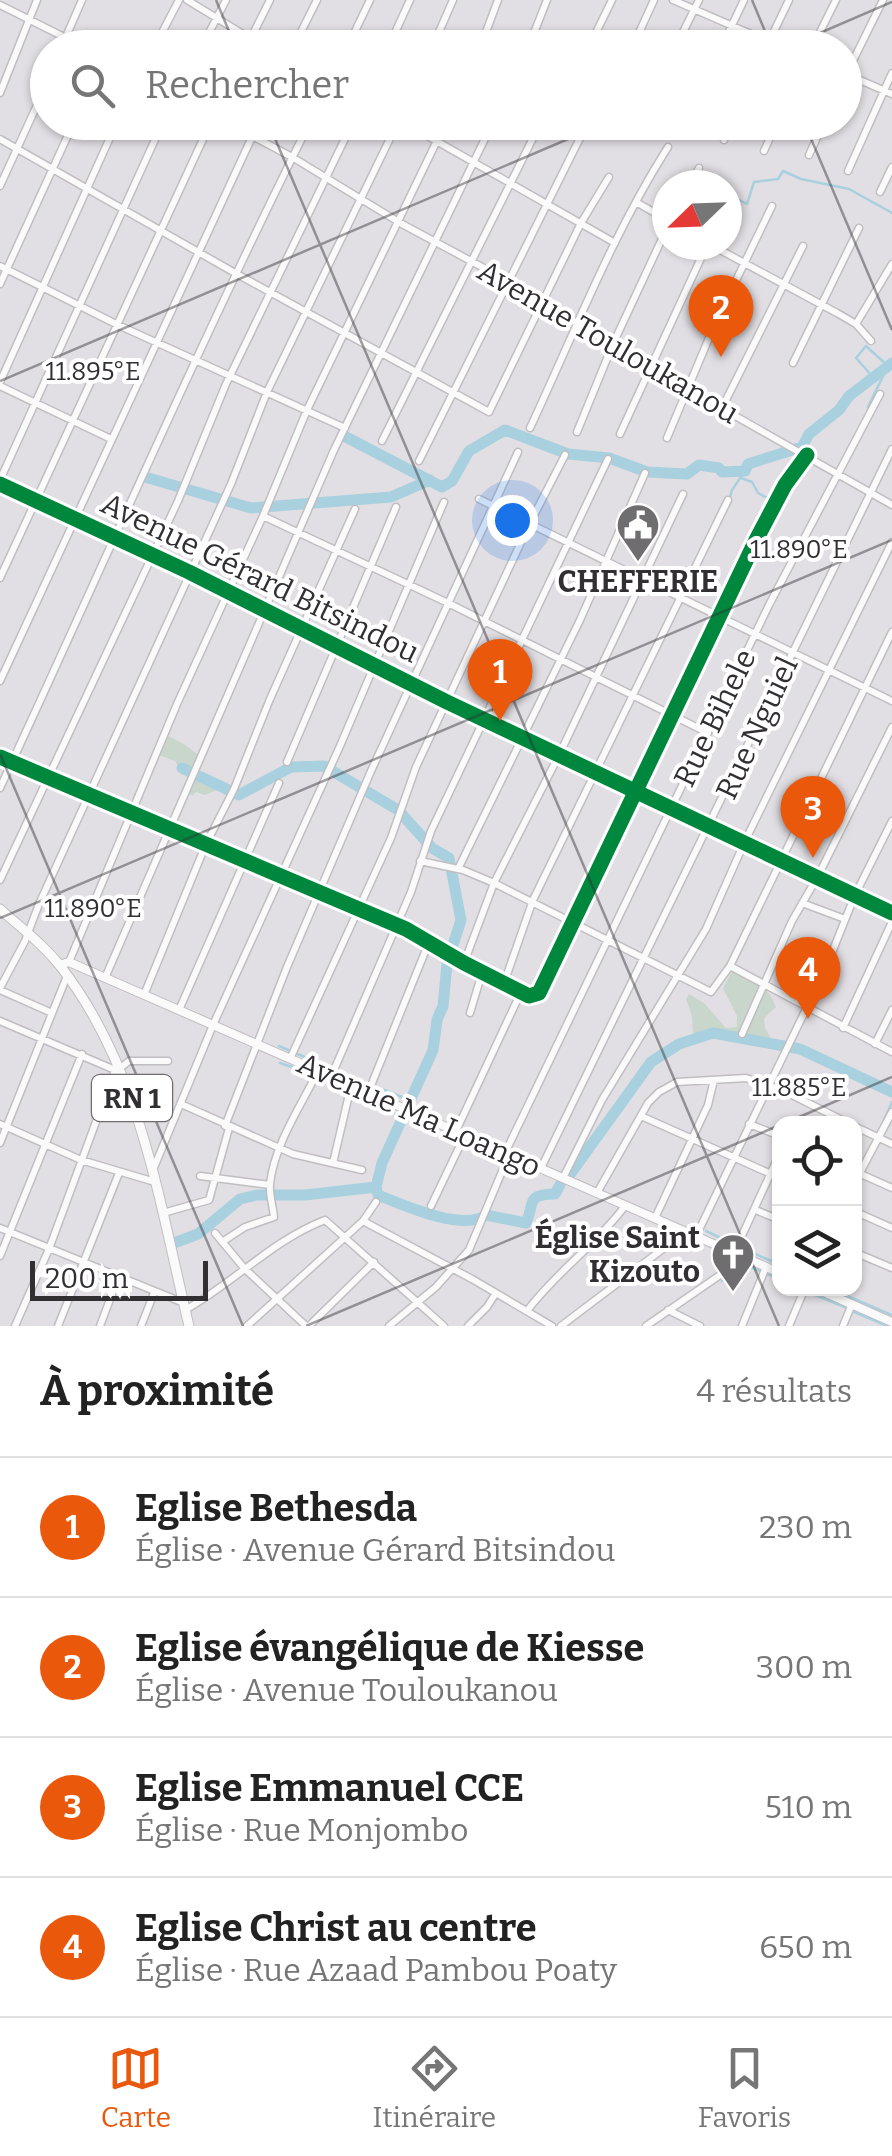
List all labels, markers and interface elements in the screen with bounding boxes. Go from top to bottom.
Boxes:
search box [30,30,862,140]
icon: search [65,58,120,113]
text: Rechercher [145,62,349,108]
north arrow [652,170,742,260]
street label: Avenue Touloukanou [471,253,745,431]
pin: 2 [688,274,754,357]
text: 11.895°E [46,357,140,387]
street label: Avenue Gérard Bitsindou [95,485,425,671]
your location [487,495,538,546]
public building icon: CHEFFERIE [615,502,661,563]
text: 11.890°E [750,535,848,565]
place label: CHEFFERIE [558,564,718,600]
pin: 1 [468,638,532,721]
street label: Rue Bihele [666,644,764,792]
street label: Rue Nguiel [708,651,806,805]
pin: 3 [780,776,846,858]
text: 11.890°E [44,894,142,924]
pin: 4 [776,936,840,1019]
street label: Avenue Ma Loango [292,1045,546,1185]
text: 11.885°E [751,1073,847,1103]
road number: RN 1 [92,1075,172,1121]
map controls [772,1116,862,1296]
button: locate [772,1116,862,1206]
button: layers [772,1206,862,1296]
place label: Église Saint Kizouto [535,1218,700,1290]
church icon: Église Saint Kizouto [710,1232,756,1293]
scale bar [30,1256,208,1300]
text: 200 m [45,1262,128,1295]
text: À proximité [40,1366,274,1416]
text: 4 résultats [696,1372,852,1410]
text: Eglise Bethesda [135,1485,417,1531]
text: 1 [66,1508,79,1546]
text: 230 m [759,1508,852,1546]
text: Église · Avenue Gérard Bitsindou [135,1531,615,1569]
text: Eglise évangélique de Kiesse [135,1625,644,1671]
text: 2 [63,1648,82,1686]
text: 300 m [756,1648,852,1686]
text: Église · Avenue Touloukanou [135,1671,558,1709]
text: Eglise Emmanuel CCE [135,1765,524,1811]
text: 3 [63,1788,82,1826]
text: 510 m [765,1788,852,1826]
text: Église · Rue Monjombo [135,1811,468,1849]
text: Eglise Christ au centre [135,1905,537,1951]
text: 4 [63,1928,82,1966]
text: 650 m [759,1928,852,1966]
text: Église · Rue Azaad Pambou Poaty [135,1951,617,1989]
tab: Carte [101,2041,171,2134]
tab: Itinéraire [373,2041,496,2134]
tab: Favoris [698,2041,791,2134]

